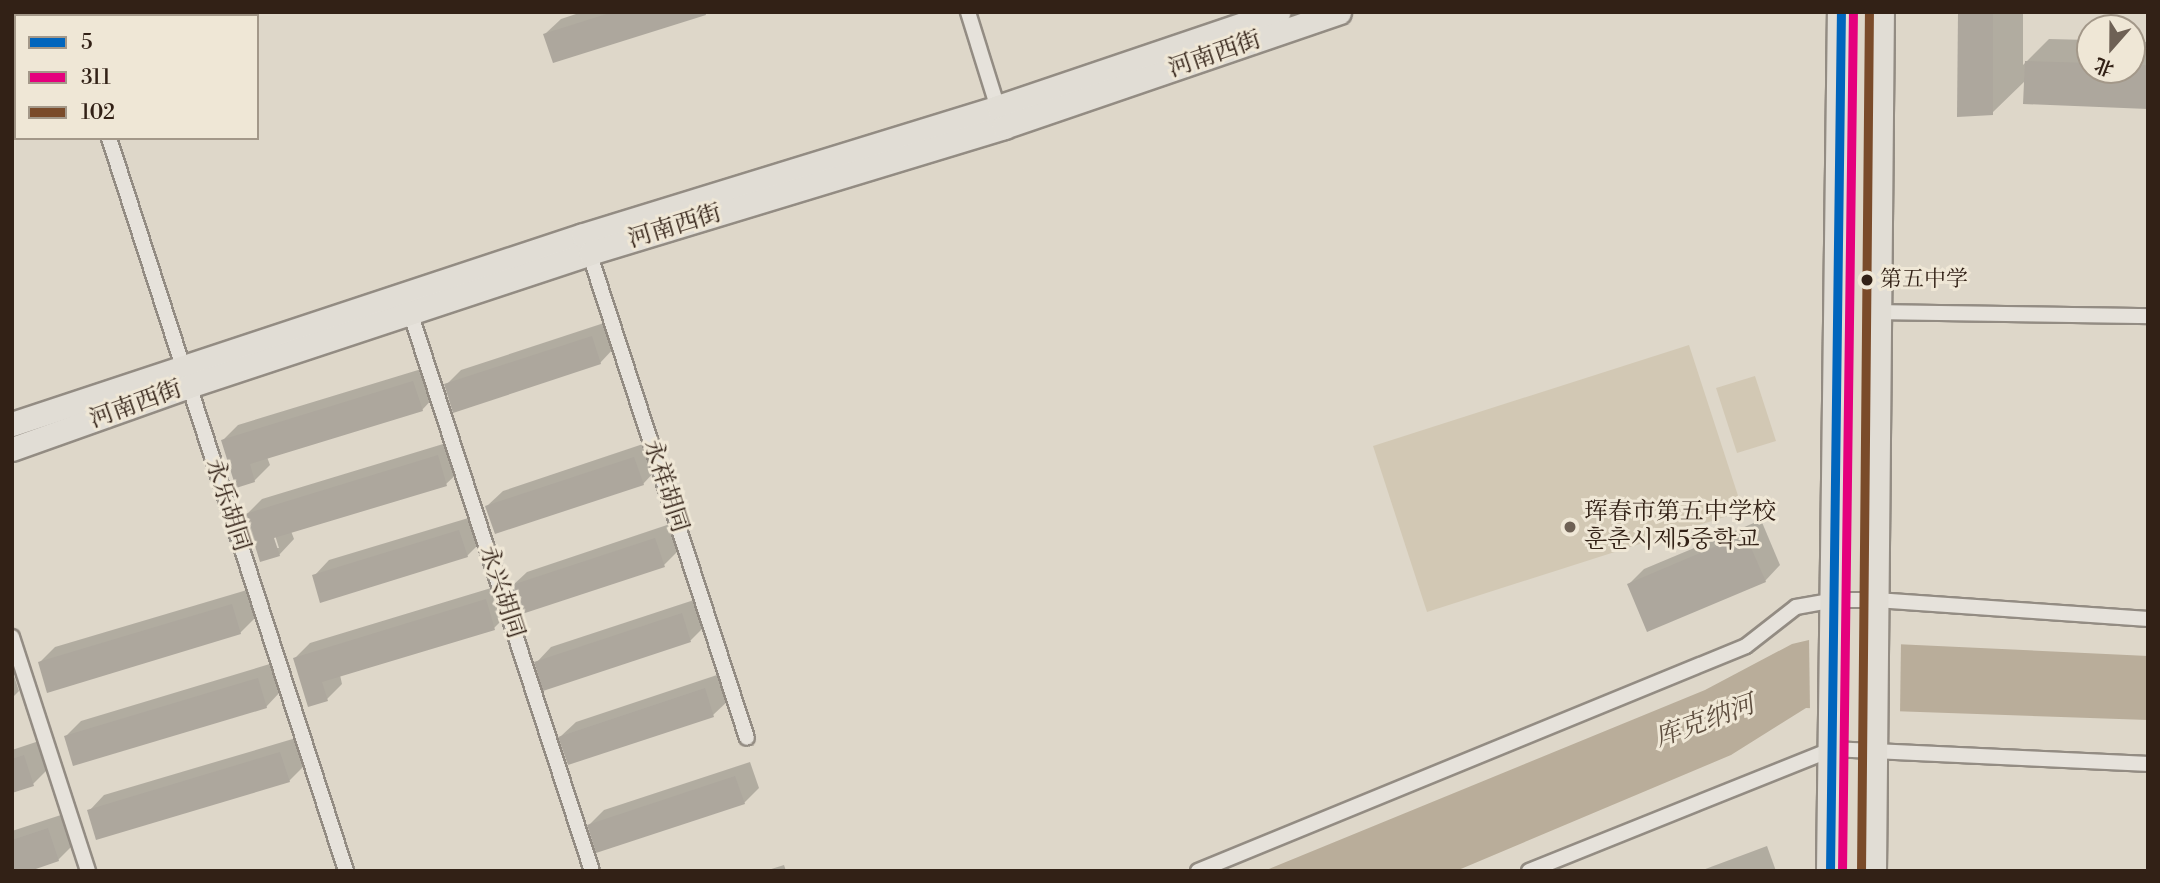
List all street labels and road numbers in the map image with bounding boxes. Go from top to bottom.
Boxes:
street label: 河南西街 [1165,26,1265,84]
street label: 河南西街 [625,199,725,255]
street label: 河南西街 [86,375,186,435]
street label: 永祥胡同 [636,436,694,536]
street label: 永乐胡同 [198,455,256,555]
street label: 永兴胡同 [472,542,530,642]

